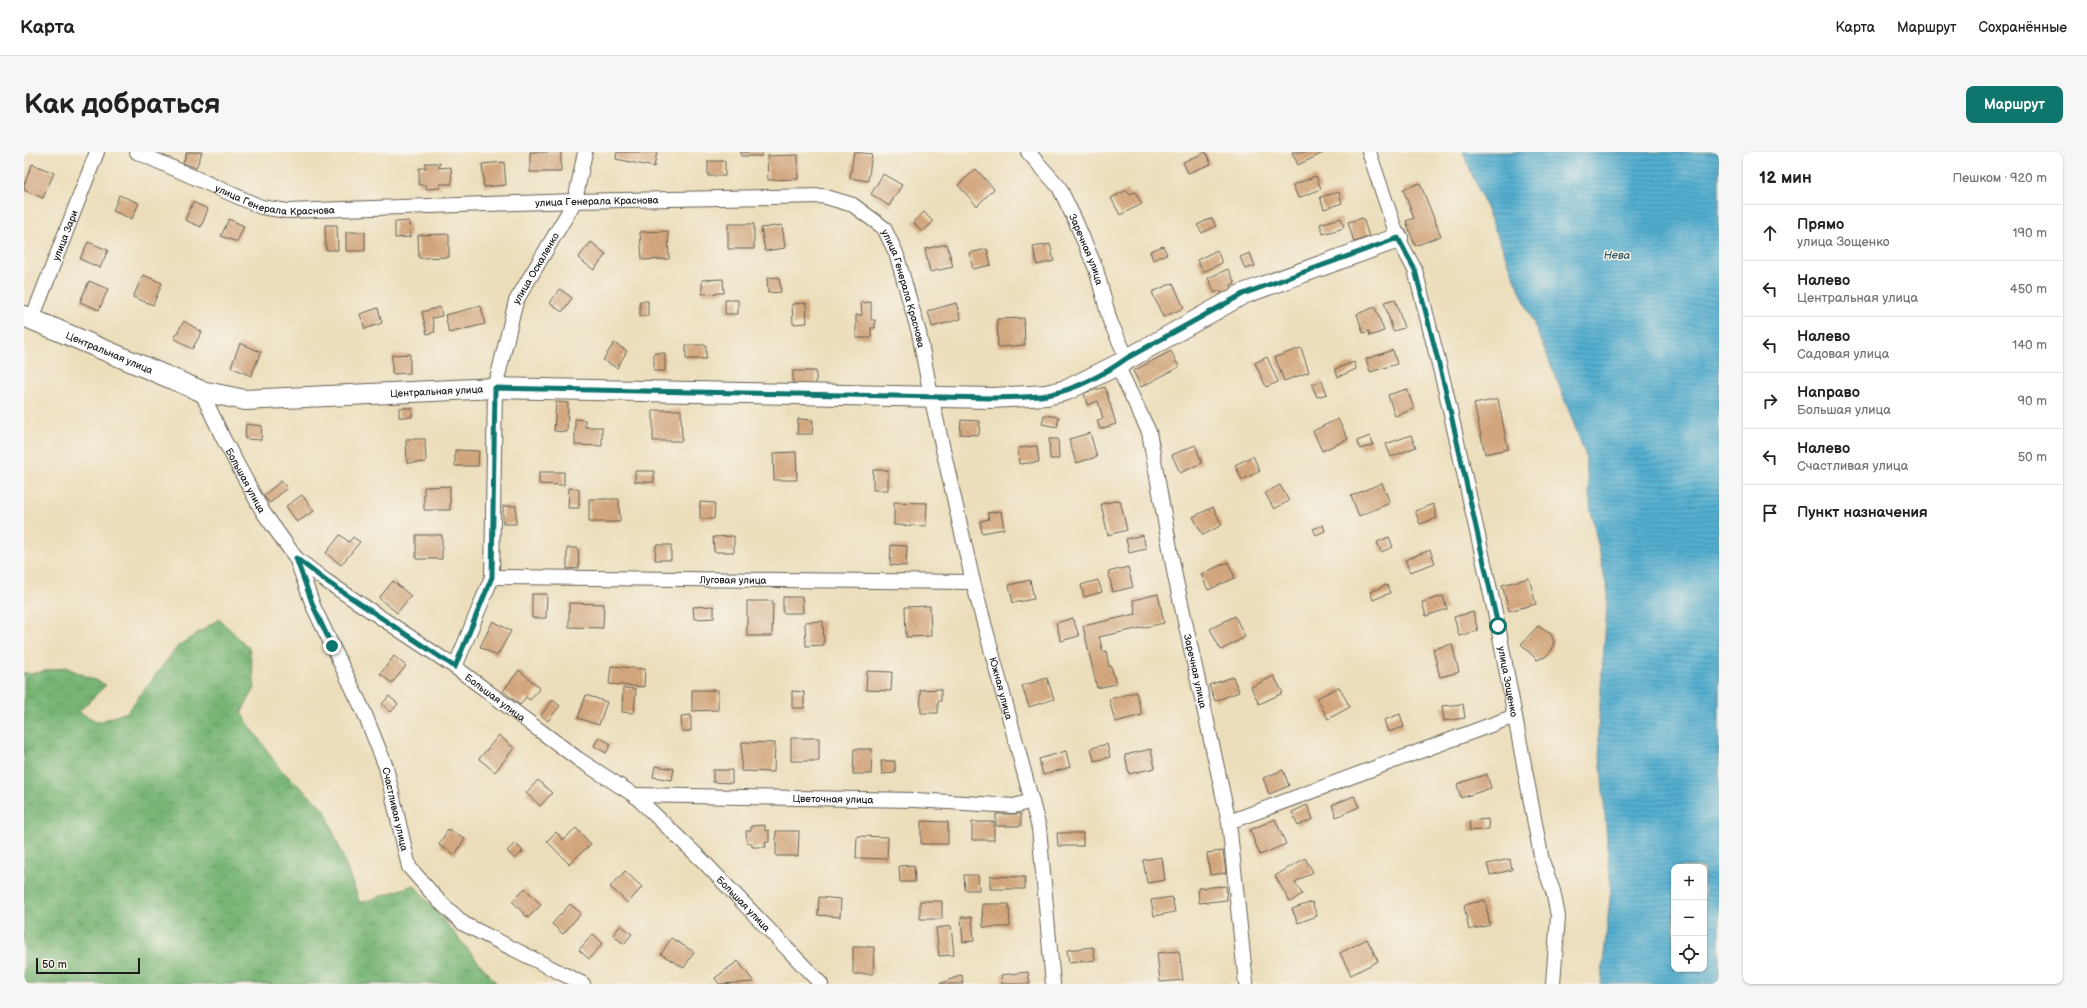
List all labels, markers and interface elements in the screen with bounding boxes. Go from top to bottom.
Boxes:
text: Карта [20,16,74,39]
text: Карта [1836,19,1875,36]
text: Маршрут [1897,19,1957,36]
text: Сохранённые [1979,19,2067,36]
button: Маршрут [1966,86,2063,123]
text: Как добраться [24,88,221,121]
text: 12 мин [1759,168,1812,188]
text: Пешком · 920 m [1952,170,2047,186]
street label: улица Генерала Краснова [213,182,335,218]
street label: улица Генерала Краснова [535,194,659,209]
street label: улица Зари [50,208,81,263]
street label: Заречная улица [1066,212,1105,286]
text: Прямо [1797,215,1844,234]
icon: ahead [1759,222,1781,244]
text: 190 m [2013,225,2047,241]
street label: улица Генерала Краснова [879,228,927,349]
street label: улица Оскаленко [511,231,562,307]
text: улица Зощенко [1797,234,1890,250]
water label: Нева [1604,249,1631,262]
text: Налево [1797,271,1850,290]
icon: left [1759,278,1781,300]
text: 450 m [2010,281,2047,297]
text: Центральная улица [1797,290,1918,306]
text: Налево [1797,327,1850,346]
street label: Центральная улица [64,329,155,377]
icon: left [1759,334,1781,356]
text: 140 m [2012,337,2047,353]
text: Садовая улица [1797,346,1889,362]
text: Направо [1797,383,1860,402]
street label: Центральная улица [390,384,484,400]
icon: right [1759,390,1781,412]
text: 90 m [2018,393,2047,409]
text: Большая улица [1797,402,1891,418]
text: Налево [1797,439,1850,458]
street label: Большая улица [223,446,268,516]
icon: left [1759,446,1781,468]
text: 50 m [2018,449,2047,465]
text: Счастливая улица [1797,458,1908,474]
icon: arrive [1759,502,1781,524]
text: Пункт назначения [1797,503,1928,522]
street label: Луговая улица [698,574,767,587]
route start [1489,617,1507,635]
street label: Заречная улица [1181,633,1209,710]
route end [323,637,341,655]
street label: улица Зощенко [1495,645,1520,718]
street label: Южная улица [986,656,1015,721]
street label: Большая улица [462,672,527,725]
street label: Счастливая улица [379,766,410,853]
street label: Цветочная улица [792,793,874,806]
map controls [1671,864,1707,972]
button: + [1671,864,1707,900]
street label: Большая улица [714,874,772,934]
button: − [1671,900,1707,936]
button: locate [1671,936,1707,972]
scale bar [36,956,140,975]
text: 50 m [42,958,67,971]

